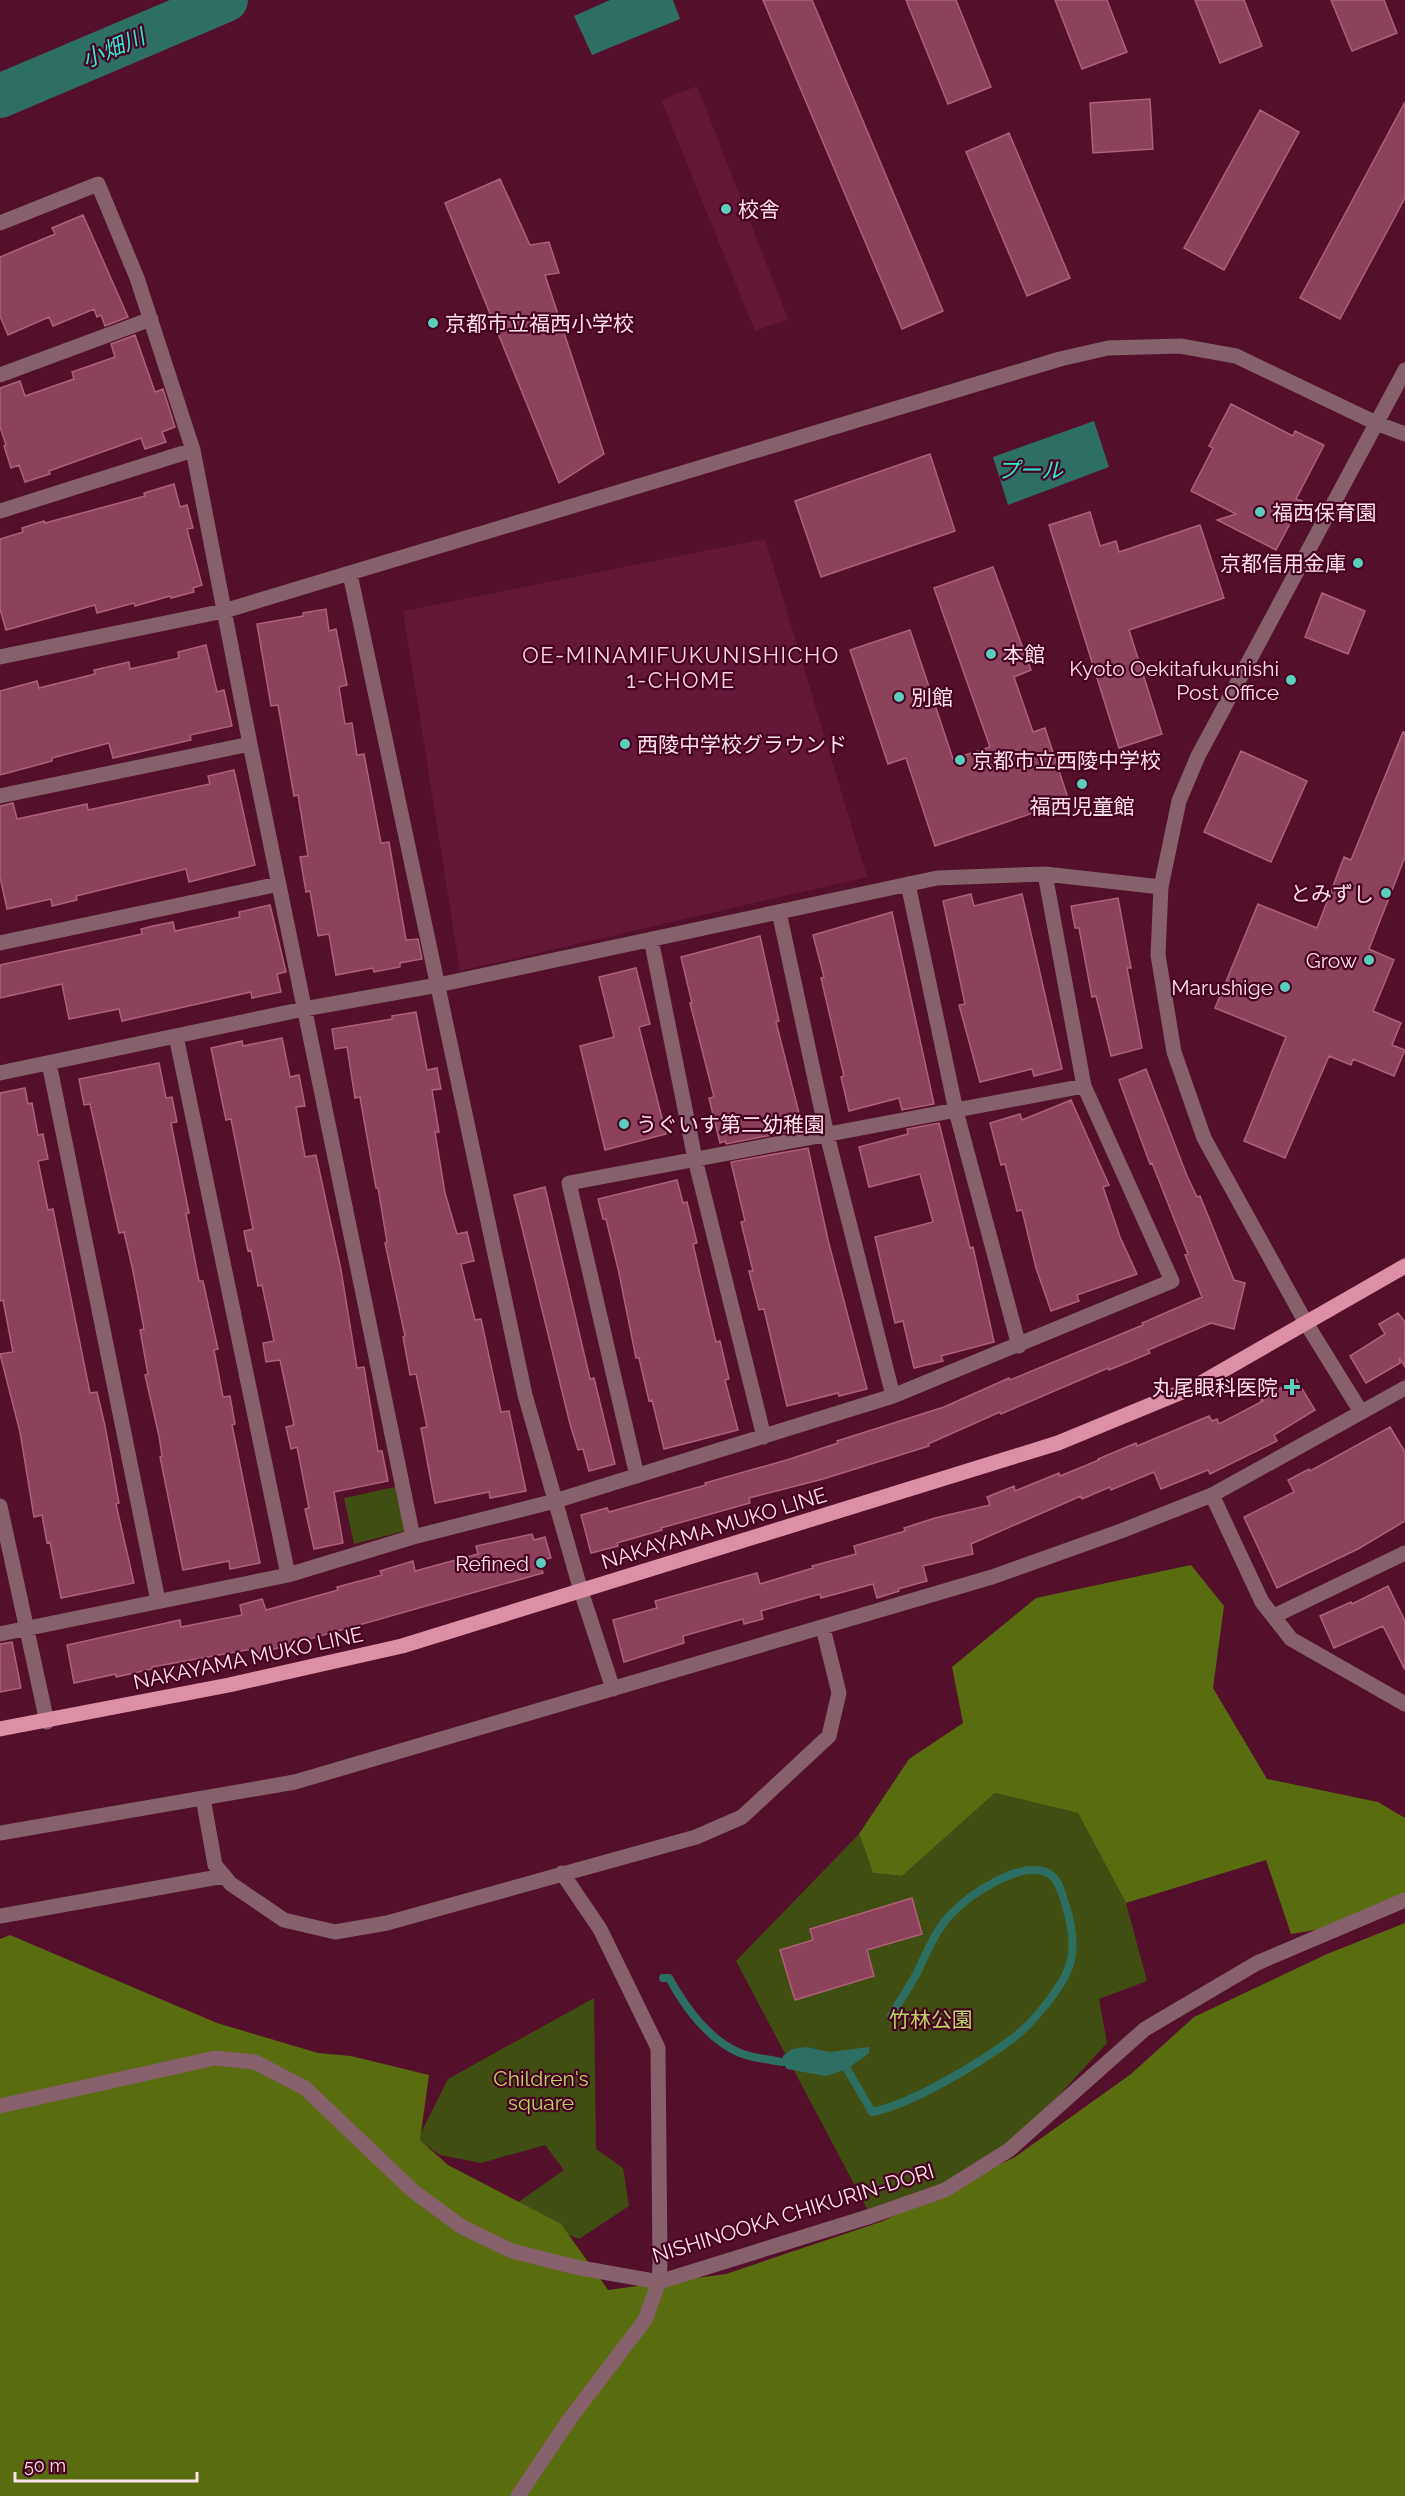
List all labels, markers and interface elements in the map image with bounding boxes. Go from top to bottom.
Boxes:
water label: 小畑川 [78,22,150,73]
place label: 校舎 [738,197,780,222]
marker: 校舎 [719,202,733,216]
place label: 京都市立福西小学校 [445,311,634,336]
marker: 京都市立福西小学校 [426,316,440,330]
water label: プール [997,457,1064,483]
place label: 福西保育園 [1272,500,1377,525]
marker: 福西保育園 [1253,505,1267,519]
place label: 京都信用金庫 [1220,551,1346,576]
marker: 京都信用金庫 [1351,556,1365,570]
district label: OE-MINAMIFUKUNISHICHO 1-CHOME [522,642,840,693]
place label: 本館 [1003,642,1045,667]
marker: 本館 [984,647,998,661]
place label: Kyoto Oekitafukunishi Post Office [1069,656,1279,705]
marker: Kyoto Oekitafukunishi Post Office [1284,673,1298,687]
place label: 別館 [911,685,953,710]
marker: 別館 [892,690,906,704]
place label: 西陵中学校グラウンド [637,732,847,757]
marker: 西陵中学校グラウンド [618,737,632,751]
place label: 京都市立西陵中学校 [972,748,1161,773]
marker: 京都市立西陵中学校 [953,753,967,767]
marker: 福西児童館 [1075,777,1089,791]
place label: 福西児童館 [1030,794,1135,819]
place label: とみずし [1290,881,1374,906]
marker: とみずし [1379,886,1393,900]
place label: Grow [1306,948,1357,973]
marker: Grow [1362,953,1376,967]
place label: Marushige [1171,975,1273,1000]
marker: Marushige [1278,980,1292,994]
place label: うぐいす第二幼稚園 [636,1112,825,1137]
marker: うぐいす第二幼稚園 [617,1117,631,1131]
place label: 丸尾眼科医院 [1152,1375,1278,1400]
marker: 丸尾眼科医院 [1283,1378,1301,1396]
street label: NAKAYAMA MUKO LINE [598,1482,830,1574]
place label: Refined [455,1551,529,1576]
marker: Refined [534,1556,548,1570]
street label: NAKAYAMA MUKO LINE [131,1621,365,1695]
park label: 竹林公園 [889,2007,973,2032]
park label: Children's square [493,2066,589,2115]
street label: NISHINOOKA CHIKURIN-DORI [649,2158,937,2268]
scale bar [15,2445,196,2483]
text: 50 m [24,2455,66,2476]

